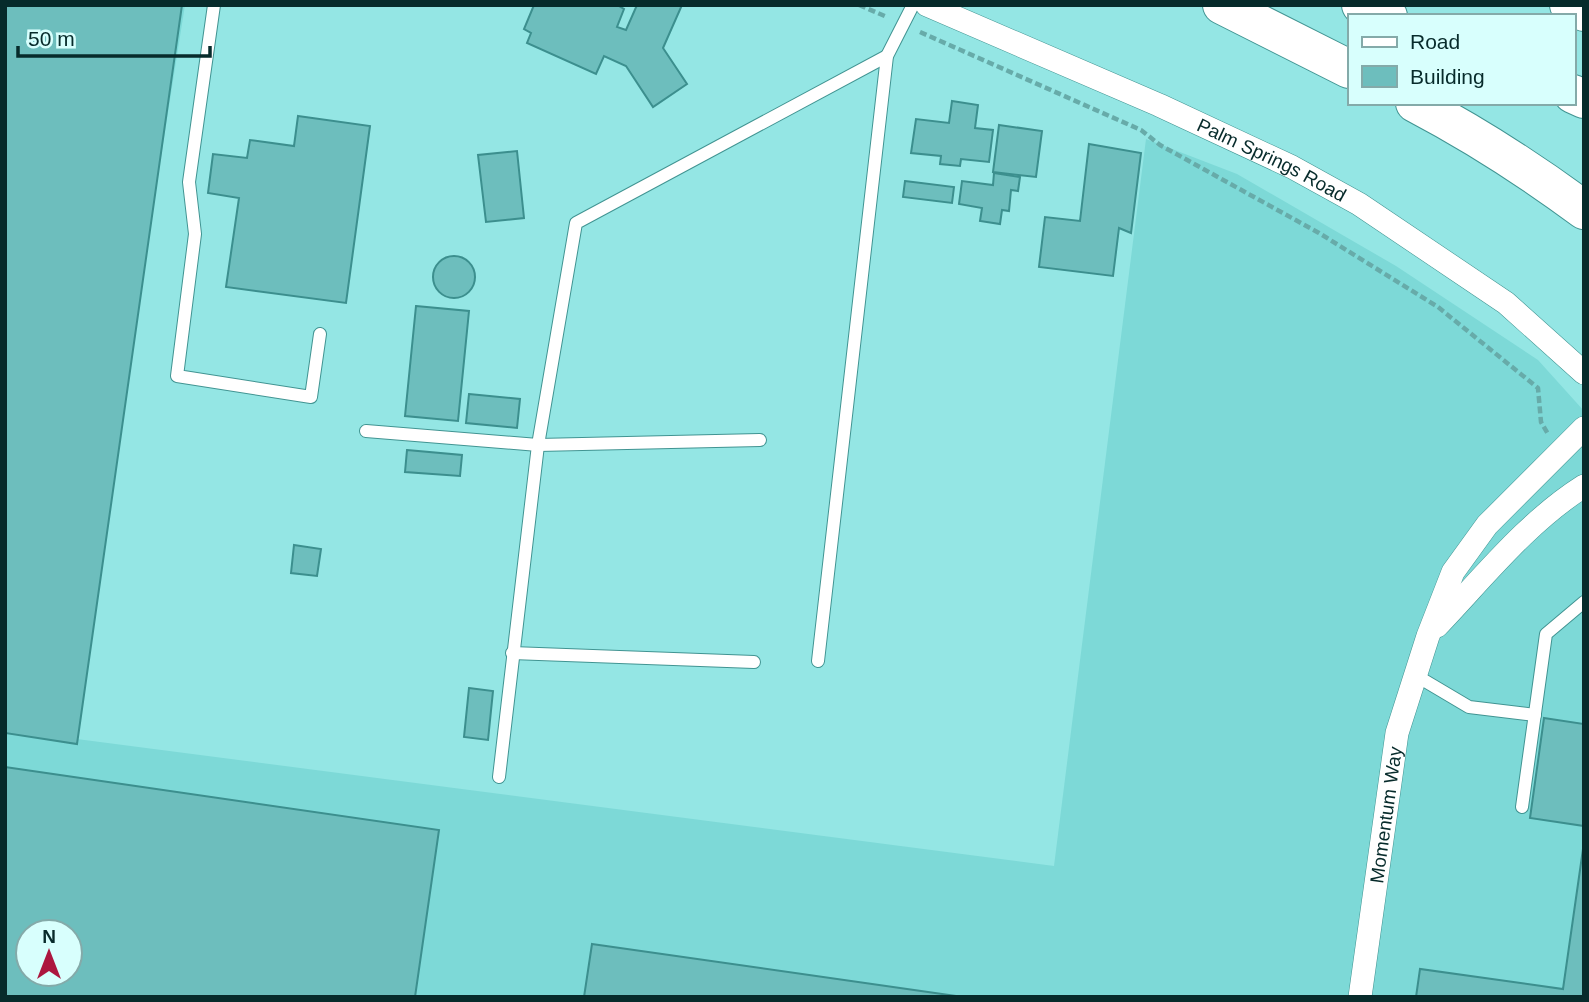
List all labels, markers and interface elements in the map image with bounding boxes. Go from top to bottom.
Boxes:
scale bar [18,14,210,58]
legend [1348,14,1575,105]
text: 50 m [28,27,75,50]
text: Road [1410,30,1460,53]
text: Building [1410,65,1485,88]
street label: Palm Springs Road [1194,114,1350,205]
street label: Momentum Way [1366,745,1406,884]
north arrow [14,918,84,988]
text: N [42,926,56,947]

